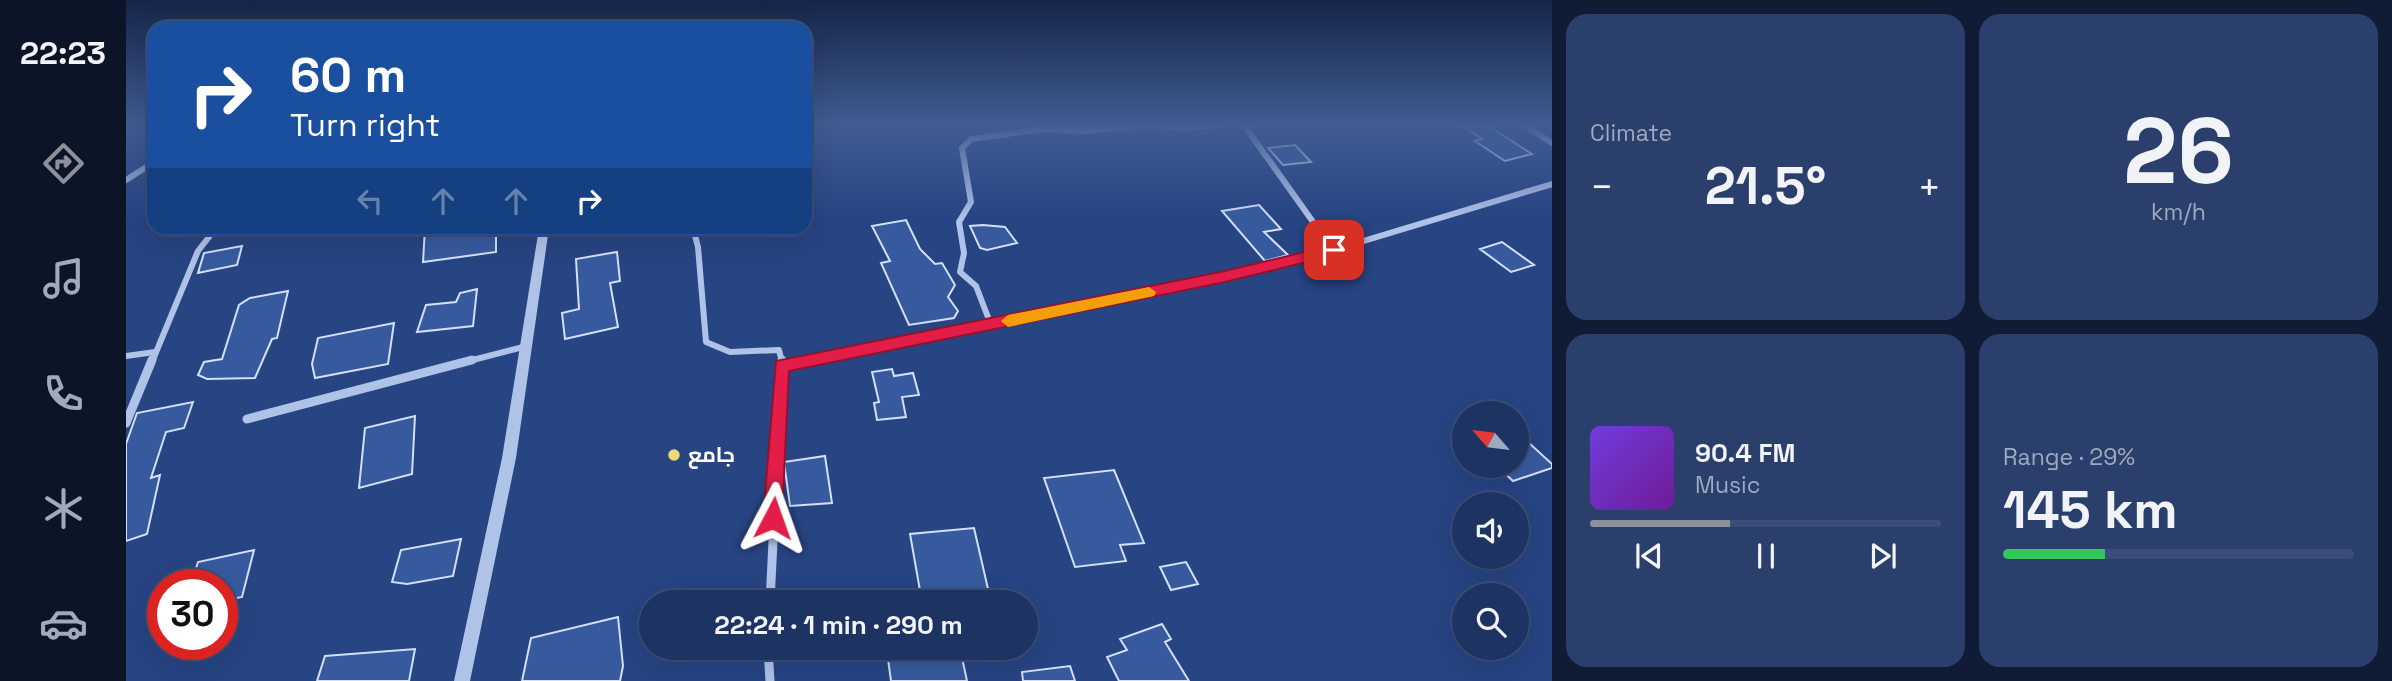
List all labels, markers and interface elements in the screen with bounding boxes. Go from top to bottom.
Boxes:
text: 22:23 [20,33,106,73]
text: 60 m [290,44,406,106]
icon: right [175,49,266,140]
text: 26 [2123,93,2234,210]
text: Turn right [290,105,440,145]
text: Climate [1590,118,1672,148]
icon: directions [39,139,88,188]
text: 21.5° [1705,153,1826,219]
text: − [1590,163,1614,211]
text: + [1917,163,1941,211]
icon: left [351,182,389,220]
icon: ahead [424,182,462,220]
icon: ahead [497,182,535,220]
icon: right [570,182,608,220]
text: km/h [2151,197,2206,227]
pin [1304,220,1364,280]
icon: arrive [1315,231,1353,269]
icon: music [39,254,88,303]
icon: phone [39,369,88,418]
north arrow [1452,401,1530,478]
map controls [1452,401,1529,660]
text: 90.4 FM [1695,436,1795,470]
place label: جامع [688,441,735,469]
text: Range · 29% [2003,442,2135,472]
marker: جامع [666,447,682,463]
text: Music [1695,470,1760,500]
text: 145 km [2003,477,2178,543]
position arrow [736,481,810,555]
icon: climate [39,484,88,533]
button: sound [1452,492,1529,569]
icon: previous [1630,537,1668,575]
icon: pause [1747,537,1785,575]
icon: next [1864,537,1902,575]
speed limit sign: 30 [147,569,238,660]
button: search [1452,583,1529,660]
icon: car [39,599,88,648]
text: 22:24 · 1 min · 290 m [714,608,963,642]

